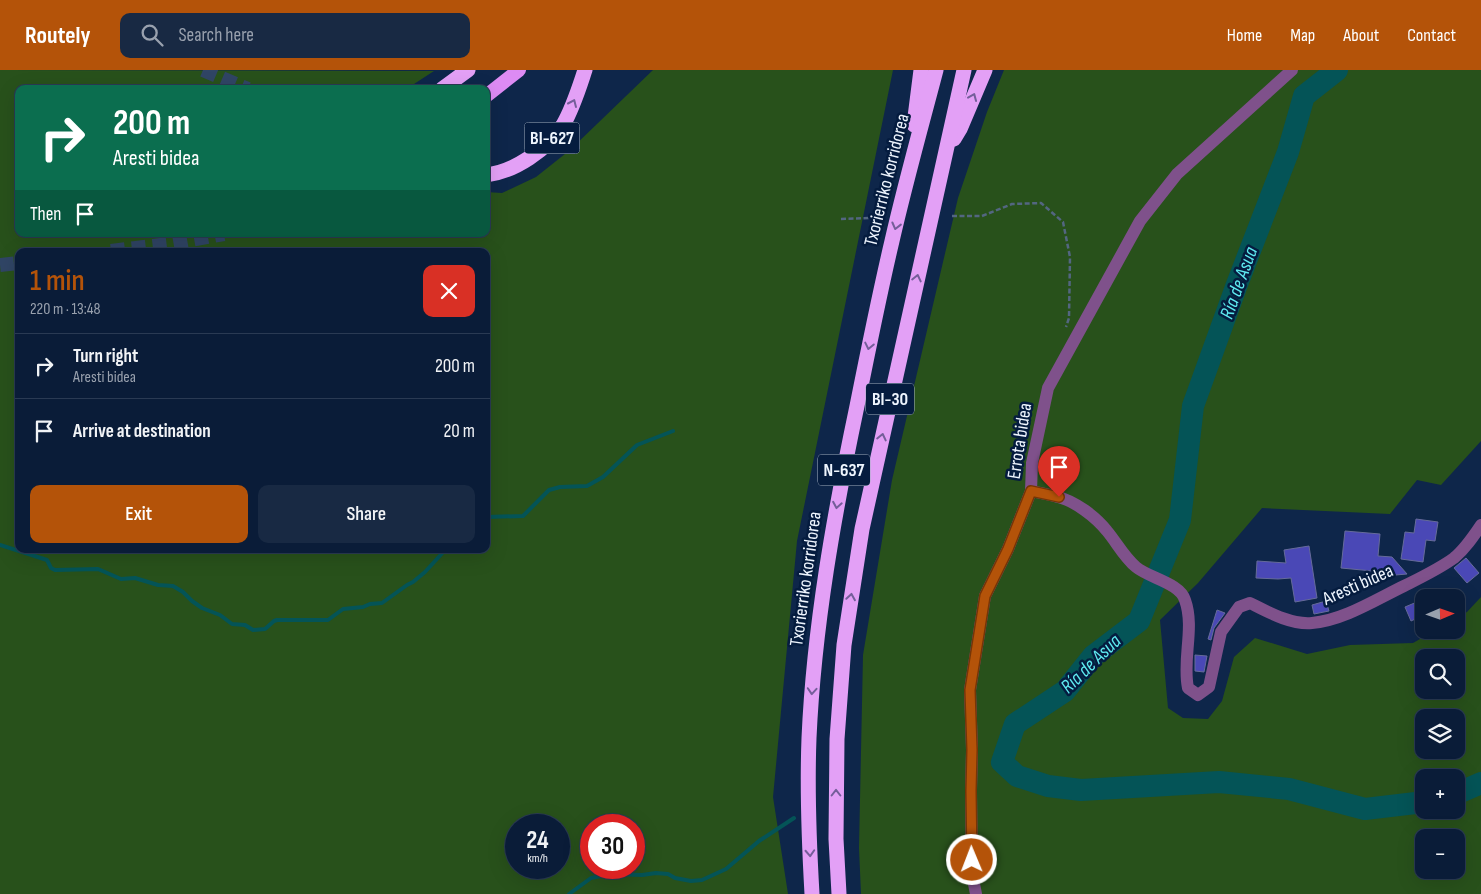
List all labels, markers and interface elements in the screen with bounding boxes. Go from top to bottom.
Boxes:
search box [120,13,470,58]
text: Routely [25,21,90,50]
icon: search [138,21,166,49]
text: Search here [178,24,254,47]
text: Home [1227,25,1262,46]
text: Map [1290,25,1315,46]
text: About [1343,25,1379,46]
text: Contact [1407,25,1456,46]
one-way arrow [967,93,978,102]
one-way arrow [567,99,578,108]
text: 200 m [113,102,190,145]
icon: right [30,105,95,170]
street label: Txorierriko korridorea [859,111,915,249]
road number: BI-627 [524,122,580,154]
text: Aresti bidea [113,145,200,172]
icon: arrive [71,200,99,228]
text: Then [30,203,61,226]
one-way arrow [891,221,902,230]
water label: Ría de Asua [1215,244,1263,322]
text: 1 min [30,263,85,299]
button: close [423,265,475,317]
one-way arrow [911,274,922,283]
text: 220 m · 13:48 [30,300,101,319]
one-way arrow [864,342,875,351]
text: Turn right [73,345,138,368]
icon: right [30,352,58,380]
text: 200 m [435,355,475,378]
text: Aresti bidea [73,368,136,387]
road number: BI-30 [866,384,914,414]
street label: Errota bidea [1003,401,1037,481]
icon: arrive [30,417,58,445]
text: Arrive at destination [73,420,211,443]
text: 20 m [443,420,475,443]
one-way arrow [876,433,887,442]
pin [1038,446,1080,497]
icon: arrive [1045,453,1073,481]
road number: N-637 [818,454,870,486]
button: Exit [30,485,248,543]
button: Share [258,485,475,543]
one-way arrow [832,501,842,510]
street label: Txorierriko korridorea [785,510,827,648]
street label: Aresti bidea [1318,559,1397,611]
north arrow [1415,589,1465,639]
map controls [1415,589,1465,879]
one-way arrow [846,592,856,601]
water label: Ría de Asua [1056,629,1126,699]
button: search [1415,649,1465,699]
one-way arrow [807,687,818,695]
button: layers [1415,709,1465,759]
button: + [1415,769,1465,819]
one-way arrow [831,789,841,796]
speed limit sign: 30 [580,814,645,879]
text: 24 [526,825,549,856]
button: − [1415,829,1465,879]
position arrow [945,833,997,885]
one-way arrow [804,849,815,857]
text: km/h [527,851,548,866]

